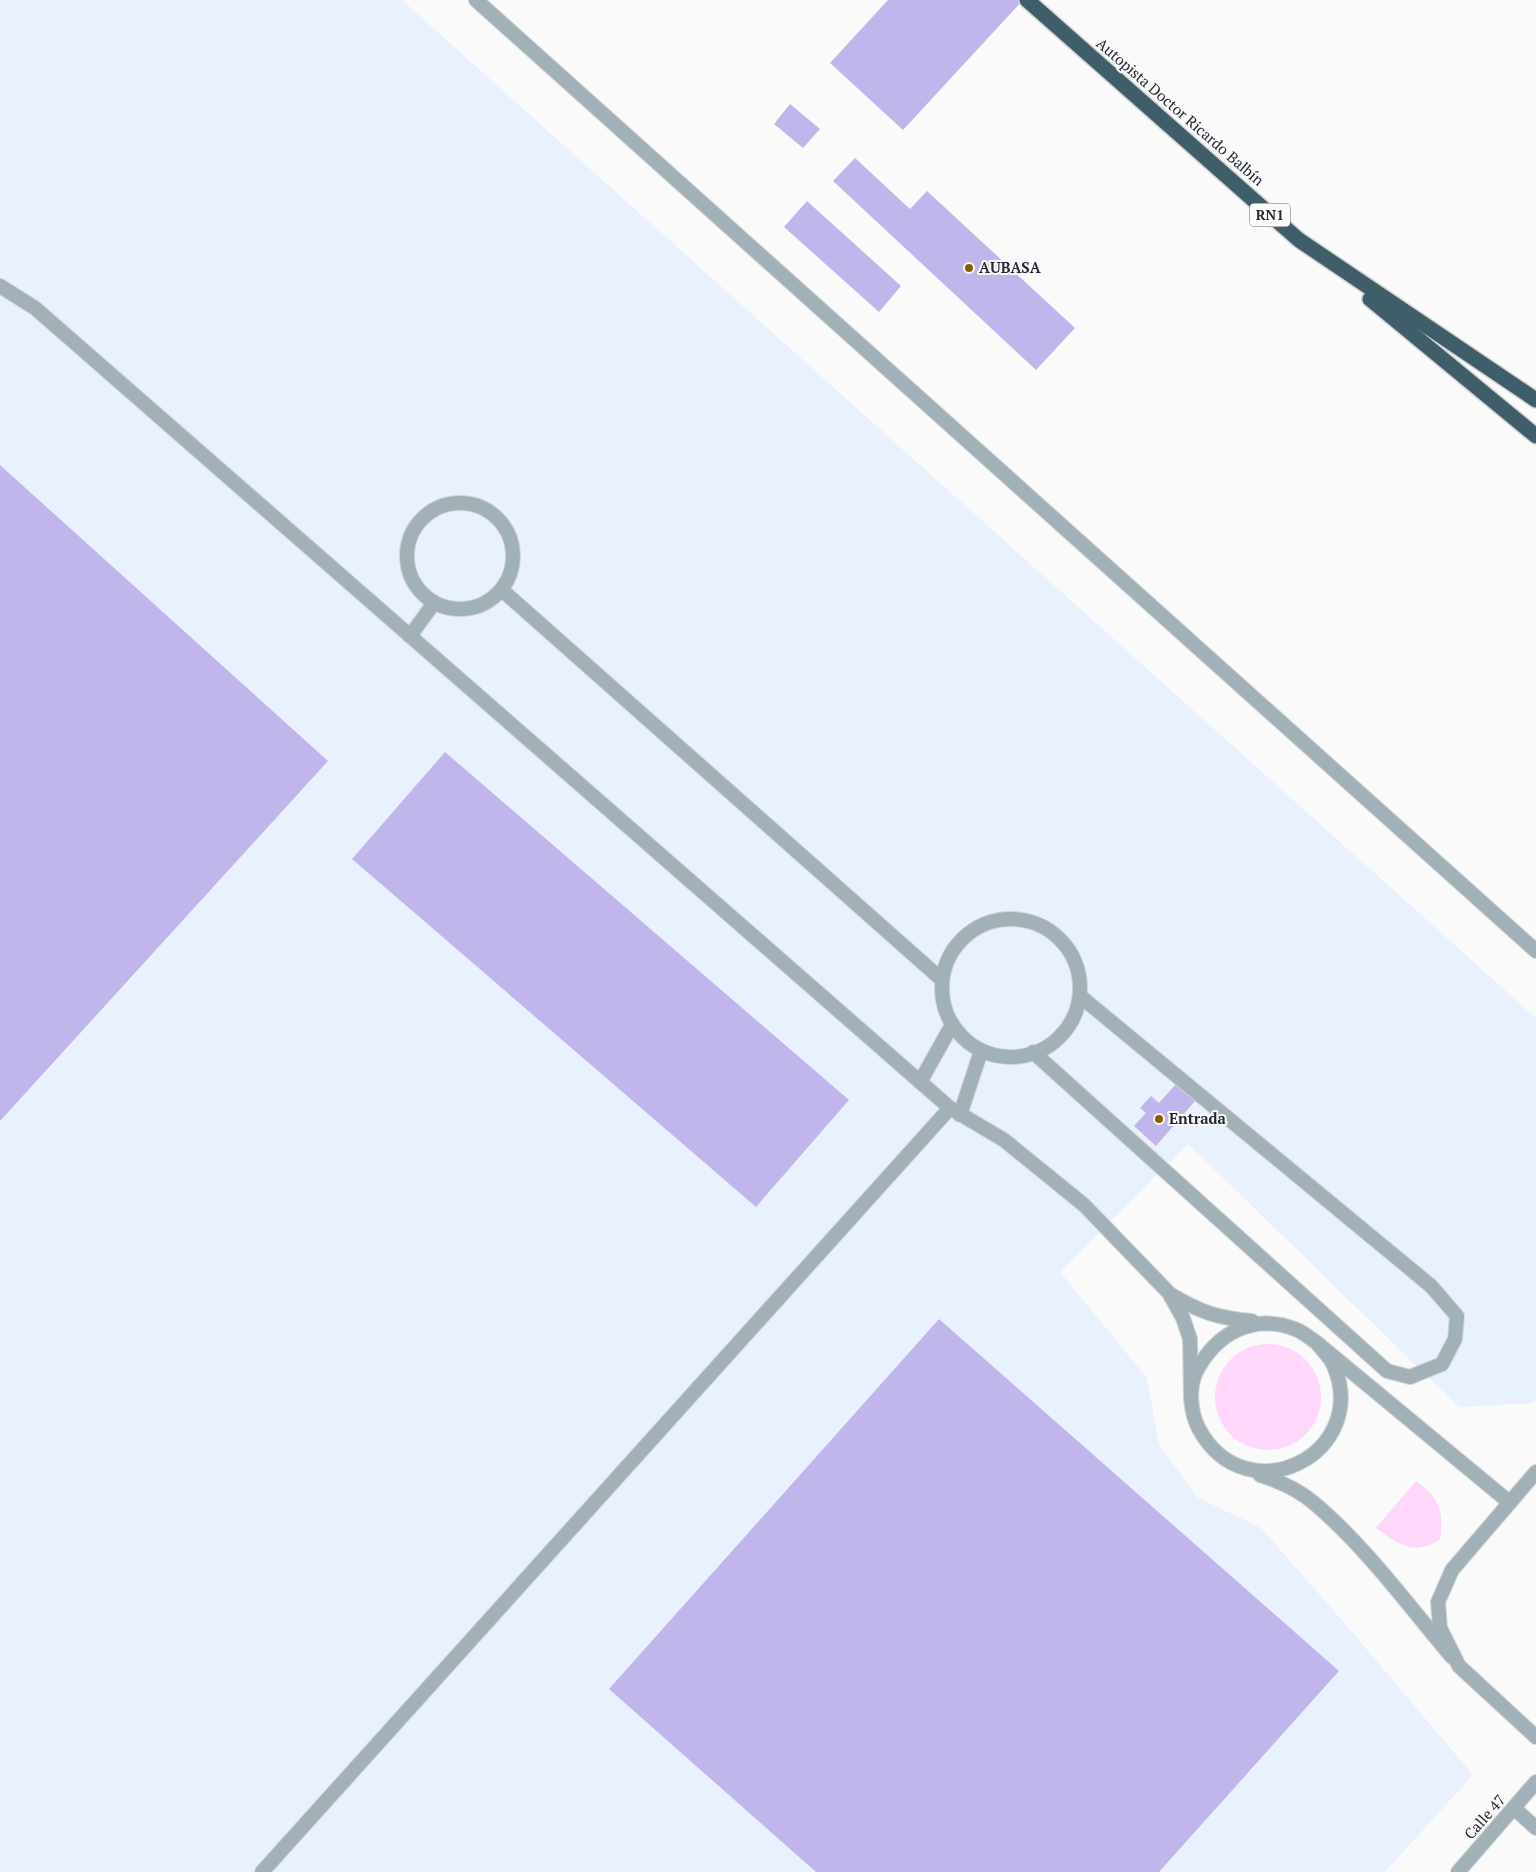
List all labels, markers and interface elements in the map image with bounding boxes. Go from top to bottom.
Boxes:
street label: Autopista Doctor Ricardo Balbín [1093,33,1269,190]
road number: RN1 [1250,204,1290,226]
place label: AUBASA [979,257,1041,277]
marker: AUBASA [963,262,975,274]
place label: Entrada [1169,1108,1227,1128]
marker: Entrada [1153,1113,1165,1125]
street label: Calle 47 [1459,1790,1509,1843]

